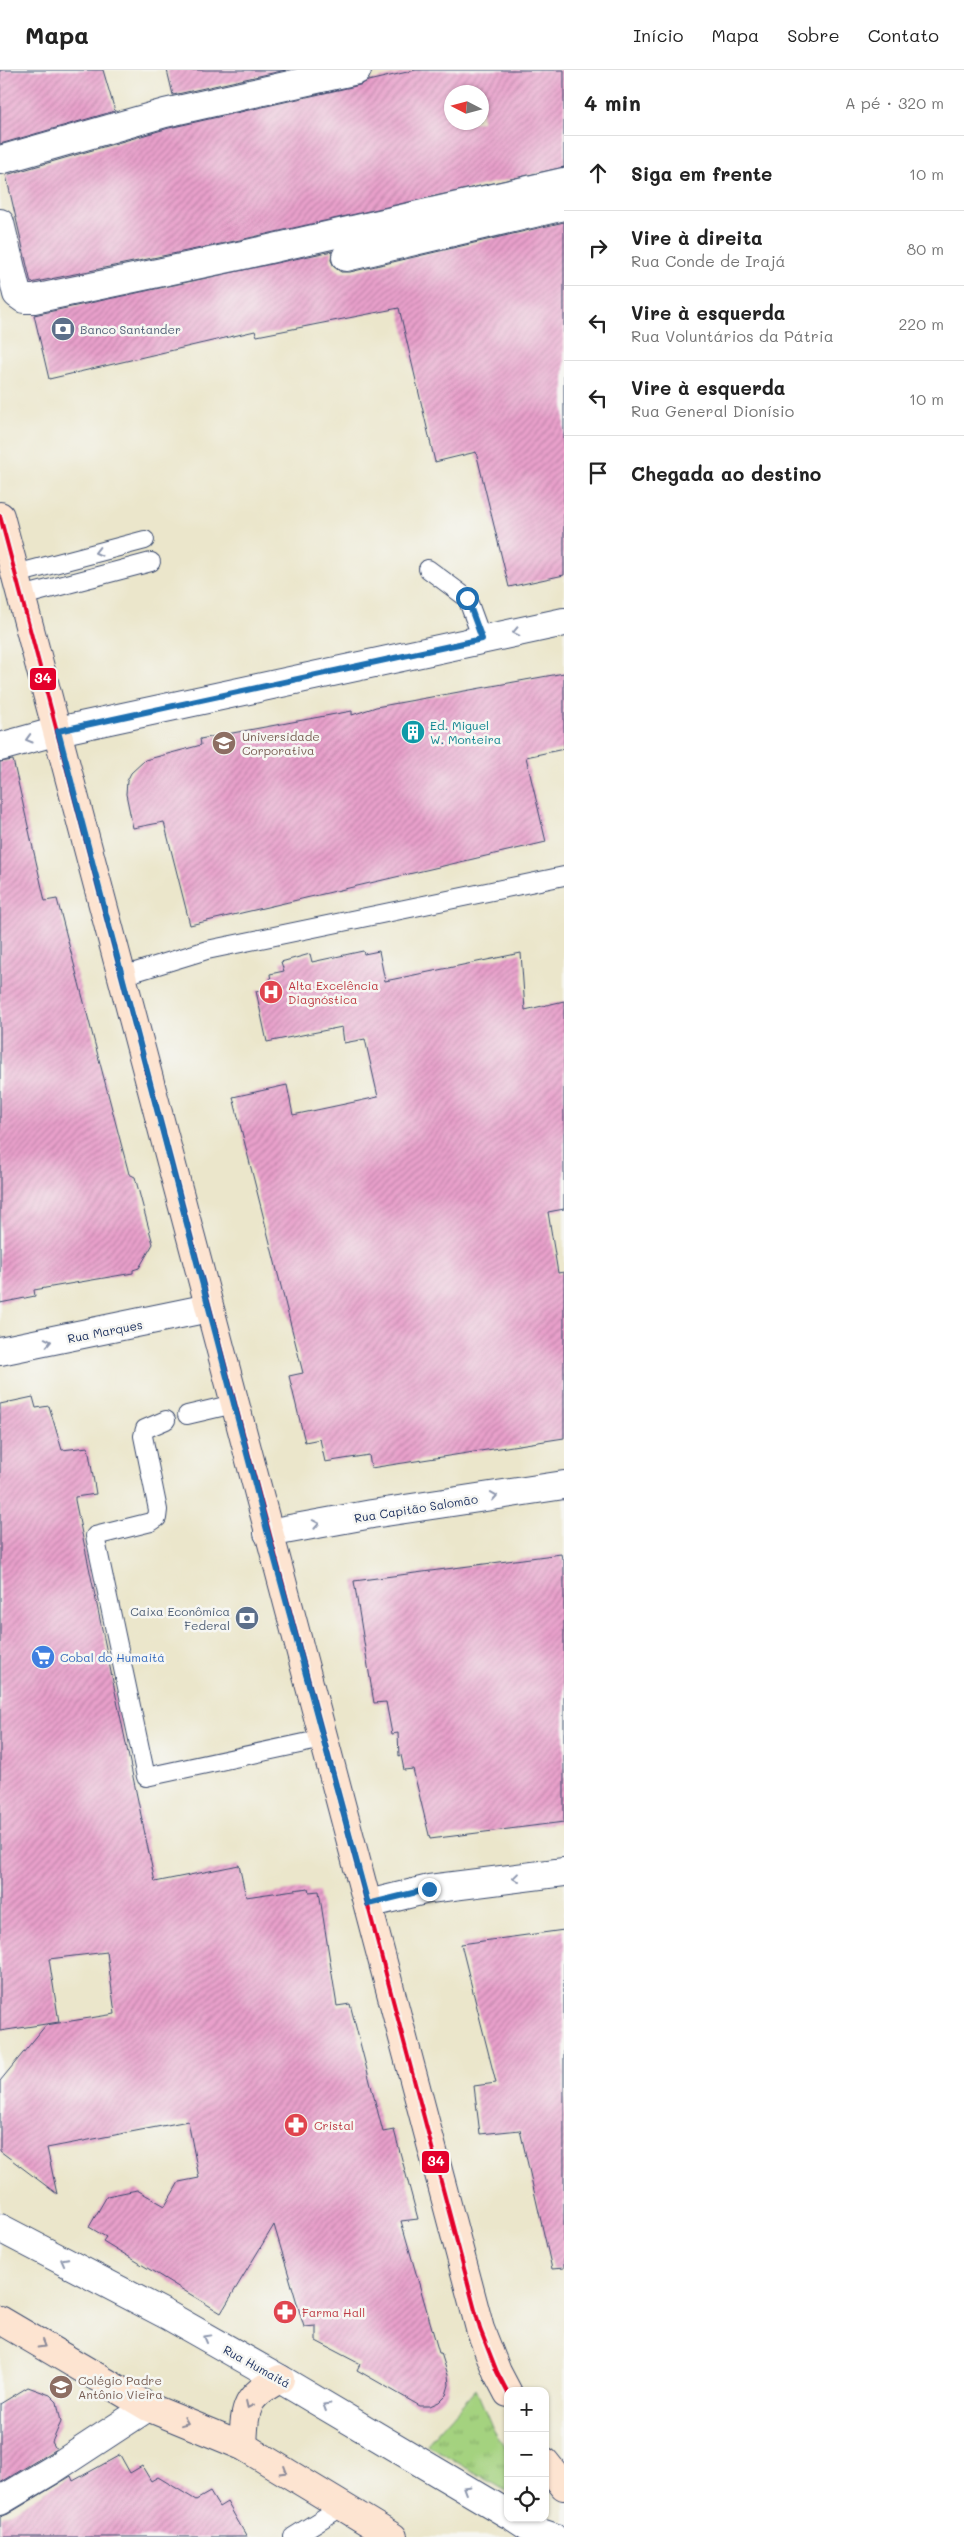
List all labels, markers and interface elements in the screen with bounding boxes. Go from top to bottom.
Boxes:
text: Mapa [25,19,89,50]
text: Início [633,23,683,47]
text: Mapa [711,23,759,47]
text: Sobre [787,23,840,47]
text: Contato [868,23,939,47]
north arrow [444,85,489,130]
text: 4 min [584,89,641,116]
text: A pé · 320 m [845,92,944,113]
icon: ahead [584,159,612,187]
text: Siga em frente [631,161,772,186]
text: 10 m [909,163,944,184]
text: Vire à direita [631,225,763,250]
icon: right [584,234,612,262]
text: 80 m [907,238,944,259]
text: Rua Conde de Irajá [631,250,786,271]
text: Vire à esquerda [631,300,786,325]
icon: left [584,309,612,337]
text: 220 m [898,313,944,334]
bank icon: Banco Santander [50,316,76,342]
place label: Banco Santander [80,321,181,337]
text: Rua Voluntários da Pátria [631,325,834,346]
text: Vire à esquerda [631,375,786,400]
icon: left [584,384,612,412]
text: 10 m [909,388,944,409]
text: Rua General Dionísio [631,400,794,421]
icon: arrive [584,459,612,487]
text: Chegada ao destino [631,461,821,486]
one-way arrow [93,546,102,557]
route start [456,587,479,610]
one-way arrow [512,626,521,637]
line badge: 34 [29,667,57,691]
text: 34 [34,668,52,687]
place label: Ed. Miguel W. Monteira [430,717,501,747]
building icon: Ed. Miguel W. Monteira [400,719,426,745]
place label: Universidade Corporativa [242,728,320,758]
school or university icon: Universidade Corporativa [211,730,237,756]
one-way arrow [25,734,34,744]
place label: Alta Excelência Diagnóstica [288,977,379,1007]
hospital icon: Alta Excelência Diagnóstica [258,979,284,1005]
street label: Rua Marques [66,1316,144,1346]
one-way arrow [43,1337,52,1348]
street label: Rua Capitão Salomão [353,1490,479,1526]
one-way arrow [490,1491,498,1502]
one-way arrow [312,1520,321,1530]
place label: Caixa Econômica Federal [130,1603,230,1633]
bank icon: Caixa Econômica Federal [234,1605,260,1631]
supermarket icon: Cobal do Humaitá [30,1644,56,1670]
place label: Cobal do Humaitá [60,1649,165,1665]
one-way arrow [511,1872,519,1883]
route end [418,1878,441,1901]
pharmacy icon: Cristal [283,2112,309,2138]
place label: Cristal [314,2117,354,2133]
line badge: 34 [421,2150,450,2174]
text: 34 [427,2151,445,2170]
one-way arrow [60,2257,69,2267]
pharmacy icon: Farma Hall [272,2299,298,2325]
place label: Farma Hall [302,2304,365,2320]
one-way arrow [203,2334,212,2344]
one-way arrow [36,2339,45,2349]
street label: Rua Humaitá [221,2341,293,2391]
place label: Colégio Padre Antônio Vieira [78,2372,163,2402]
school or university icon: Colégio Padre Antônio Vieira [48,2374,74,2400]
map controls [504,2387,549,2522]
button: + [504,2387,549,2432]
one-way arrow [245,2400,256,2409]
one-way arrow [323,2402,332,2412]
one-way arrow [180,2416,188,2426]
button: − [504,2432,549,2477]
one-way arrow [279,2465,288,2475]
button: locate [504,2477,549,2522]
one-way arrow [462,2486,471,2496]

